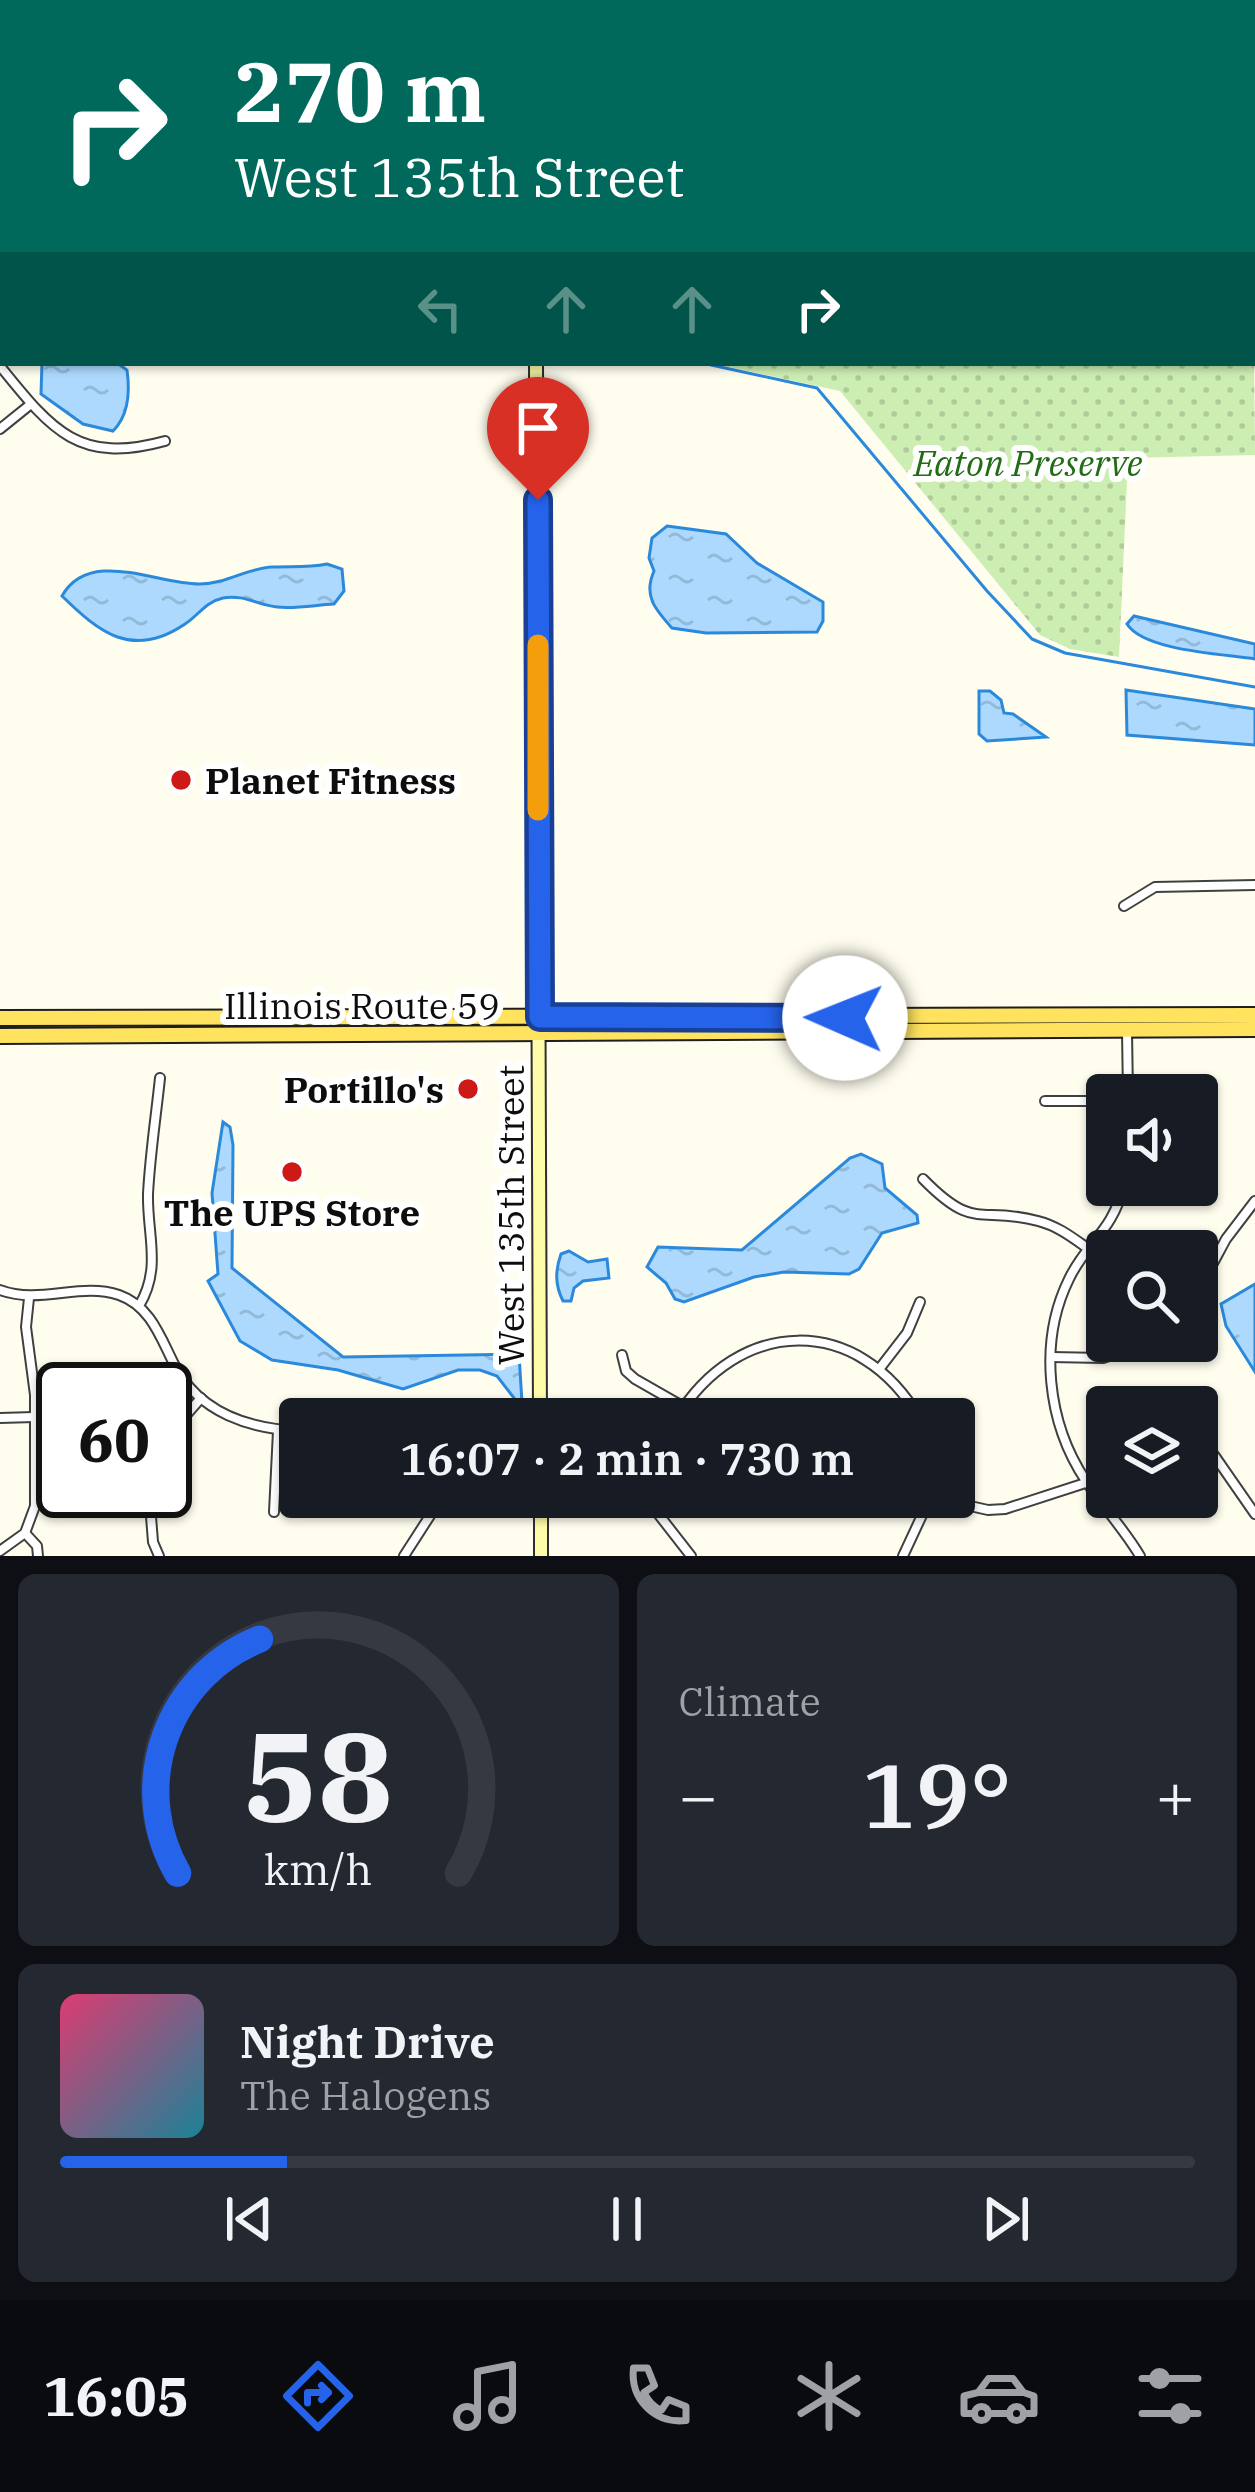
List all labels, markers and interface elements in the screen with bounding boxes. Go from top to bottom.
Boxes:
text: 270 m [234,36,486,145]
icon: right [36,48,192,204]
text: West 135th Street [234,142,685,212]
icon: left [407,276,473,342]
icon: ahead [533,276,599,342]
icon: ahead [659,276,725,342]
icon: right [785,276,851,342]
pin [487,377,589,500]
icon: arrive [505,395,571,461]
park label: Eaton Preserve [912,439,1143,486]
place label: Planet Fitness [205,757,456,804]
marker: Planet Fitness [168,767,194,793]
position arrow [782,955,908,1081]
street label: Illinois Route 59 [224,982,500,1029]
street label: West 135th Street [487,1065,534,1365]
place label: Portillo's [284,1066,444,1113]
map controls [1086,1074,1218,1518]
button: sound [1086,1074,1218,1206]
marker: Portillo's [455,1076,481,1102]
marker: The UPS Store [279,1159,305,1185]
place label: The UPS Store [164,1189,420,1236]
button: search [1086,1230,1218,1362]
speed limit sign: 60 [36,1362,192,1518]
button: layers [1086,1386,1218,1518]
text: 16:07 · 2 min · 730 m [400,1429,854,1487]
text: Climate [679,1676,821,1727]
text: 58 [243,1694,393,1856]
text: 19° [862,1736,1012,1853]
text: − [679,1752,718,1838]
text: + [1155,1752,1195,1838]
text: km/h [264,1841,372,1897]
text: Night Drive [240,2012,495,2070]
text: The Halogens [240,2070,491,2121]
icon: previous [216,2186,282,2252]
icon: pause [594,2186,660,2252]
icon: next [973,2186,1039,2252]
icon: directions [276,2354,360,2438]
icon: music [446,2354,530,2438]
icon: phone [616,2354,700,2438]
icon: climate [787,2354,871,2438]
icon: car [957,2354,1041,2438]
icon: filters [1128,2354,1212,2438]
text: 16:05 [43,2361,189,2431]

